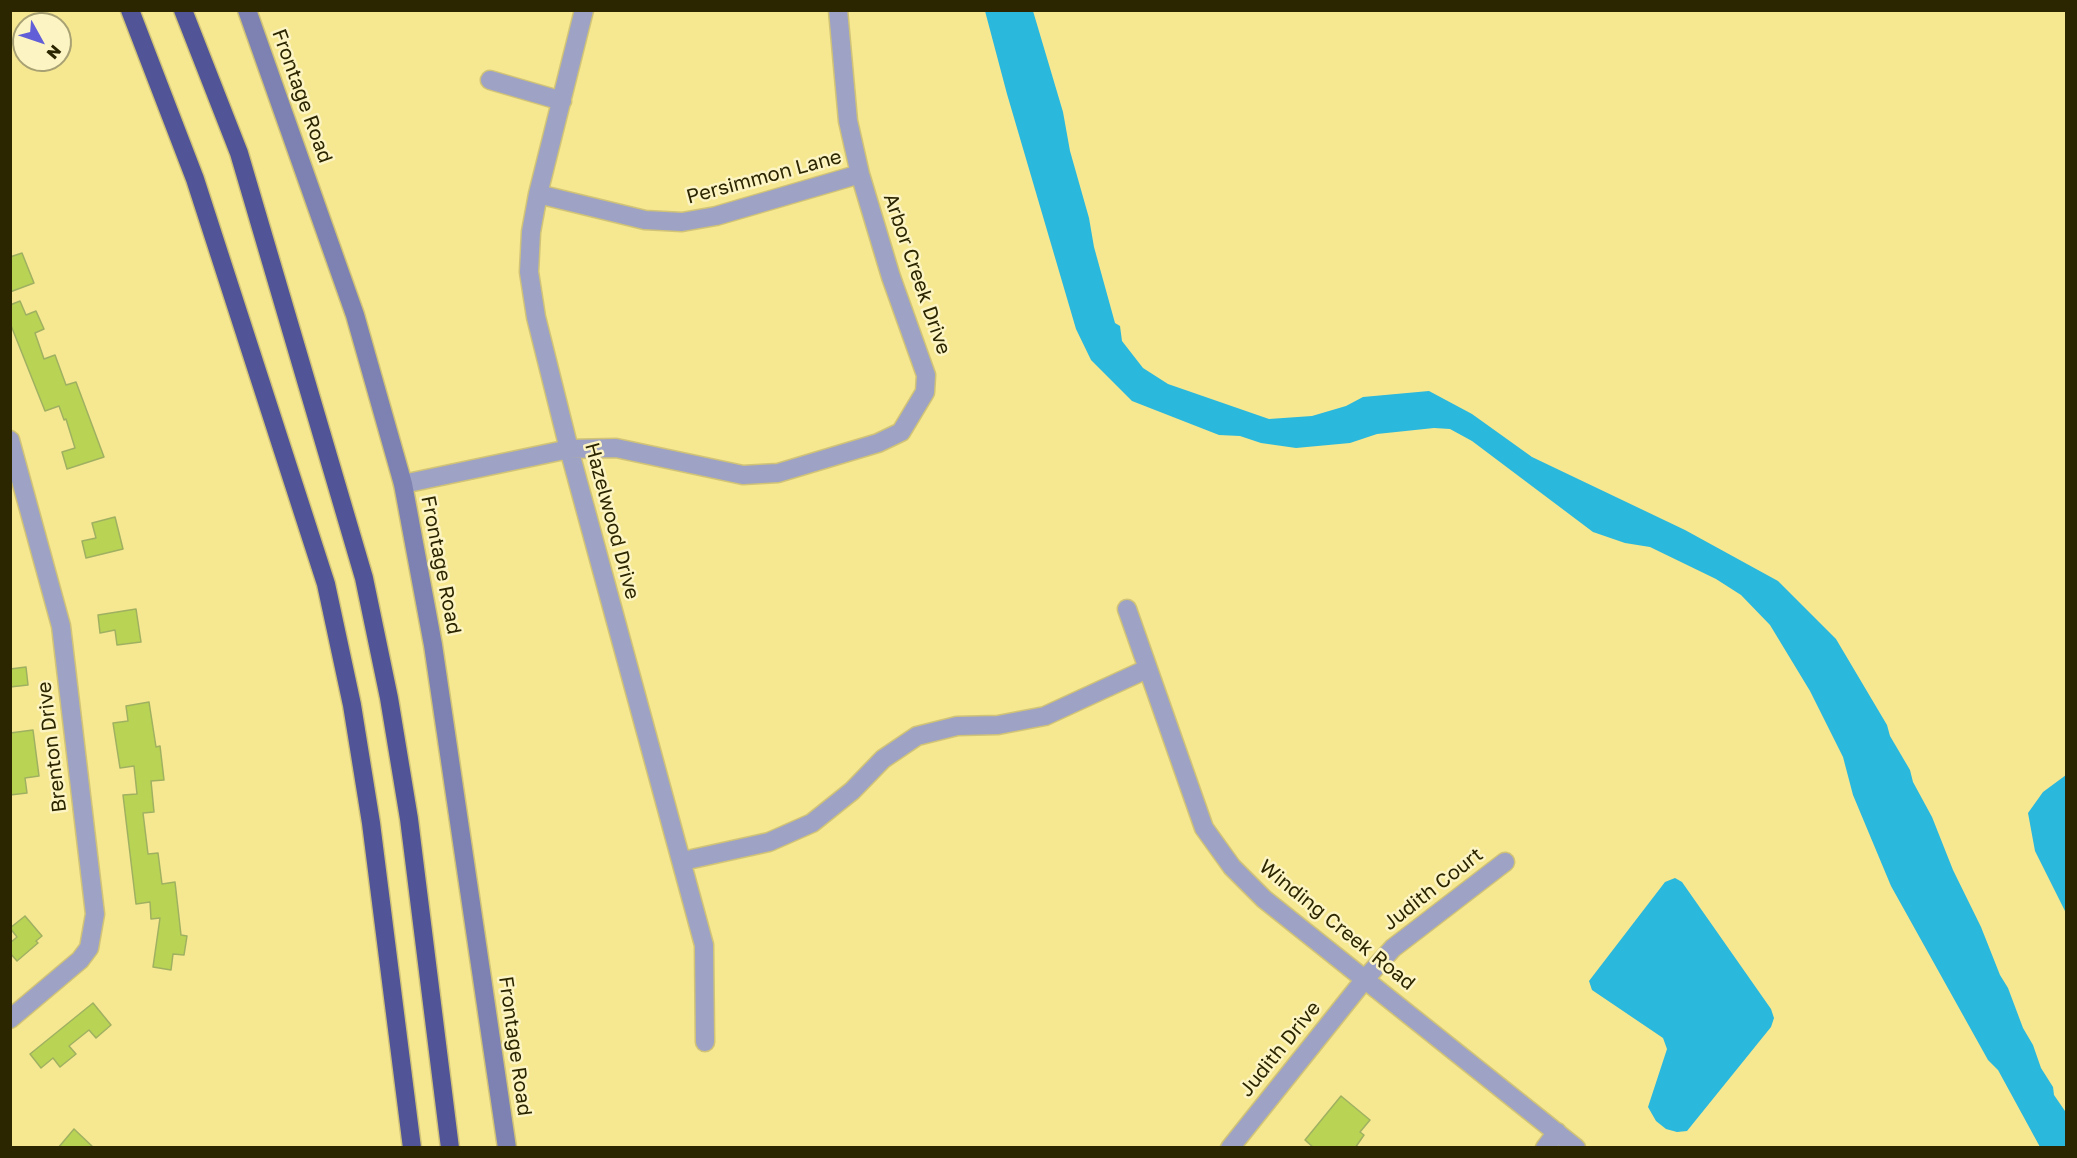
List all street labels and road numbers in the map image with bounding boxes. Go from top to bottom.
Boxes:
street label: Frontage Road [267,26,337,166]
street label: Persimmon Lane [684,145,844,209]
street label: Arbor Creek Drive [878,190,956,358]
street label: Hazelwood Drive [580,440,644,602]
street label: Frontage Road [416,494,466,636]
street label: Brenton Drive [32,680,72,814]
street label: Judith Court [1378,843,1488,935]
street label: Winding Creek Road [1254,855,1420,995]
street label: Frontage Road [493,975,537,1117]
street label: Judith Drive [1234,996,1326,1102]

